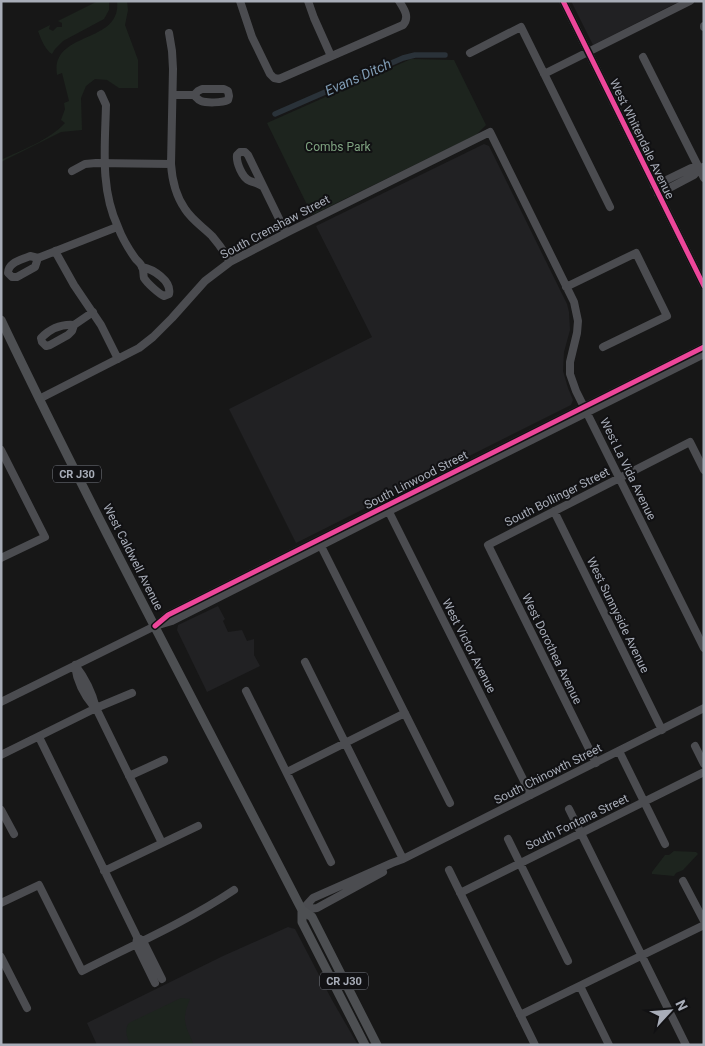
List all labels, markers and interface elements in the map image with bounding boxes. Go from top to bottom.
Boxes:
water label: Evans Ditch [322,55,394,99]
street label: West Whitendale Avenue [607,77,677,201]
park label: Combs Park [305,140,372,154]
street label: South Crenshaw Street [218,192,332,262]
street label: West La Vida Avenue [597,416,659,522]
street label: South Linwood Street [362,448,470,512]
street label: South Bollinger Street [502,464,612,529]
road number: CR J30 [53,466,101,482]
street label: West Caldwell Avenue [100,502,166,612]
street label: West Sunnyside Avenue [584,555,652,675]
street label: West Dorothea Avenue [519,592,585,706]
street label: West Victor Avenue [439,597,499,695]
street label: South Chinowth Street [492,741,604,807]
street label: South Fontana Street [523,791,631,853]
road number: CR J30 [320,972,368,989]
north arrow [645,986,695,1036]
text: N [672,997,691,1013]

